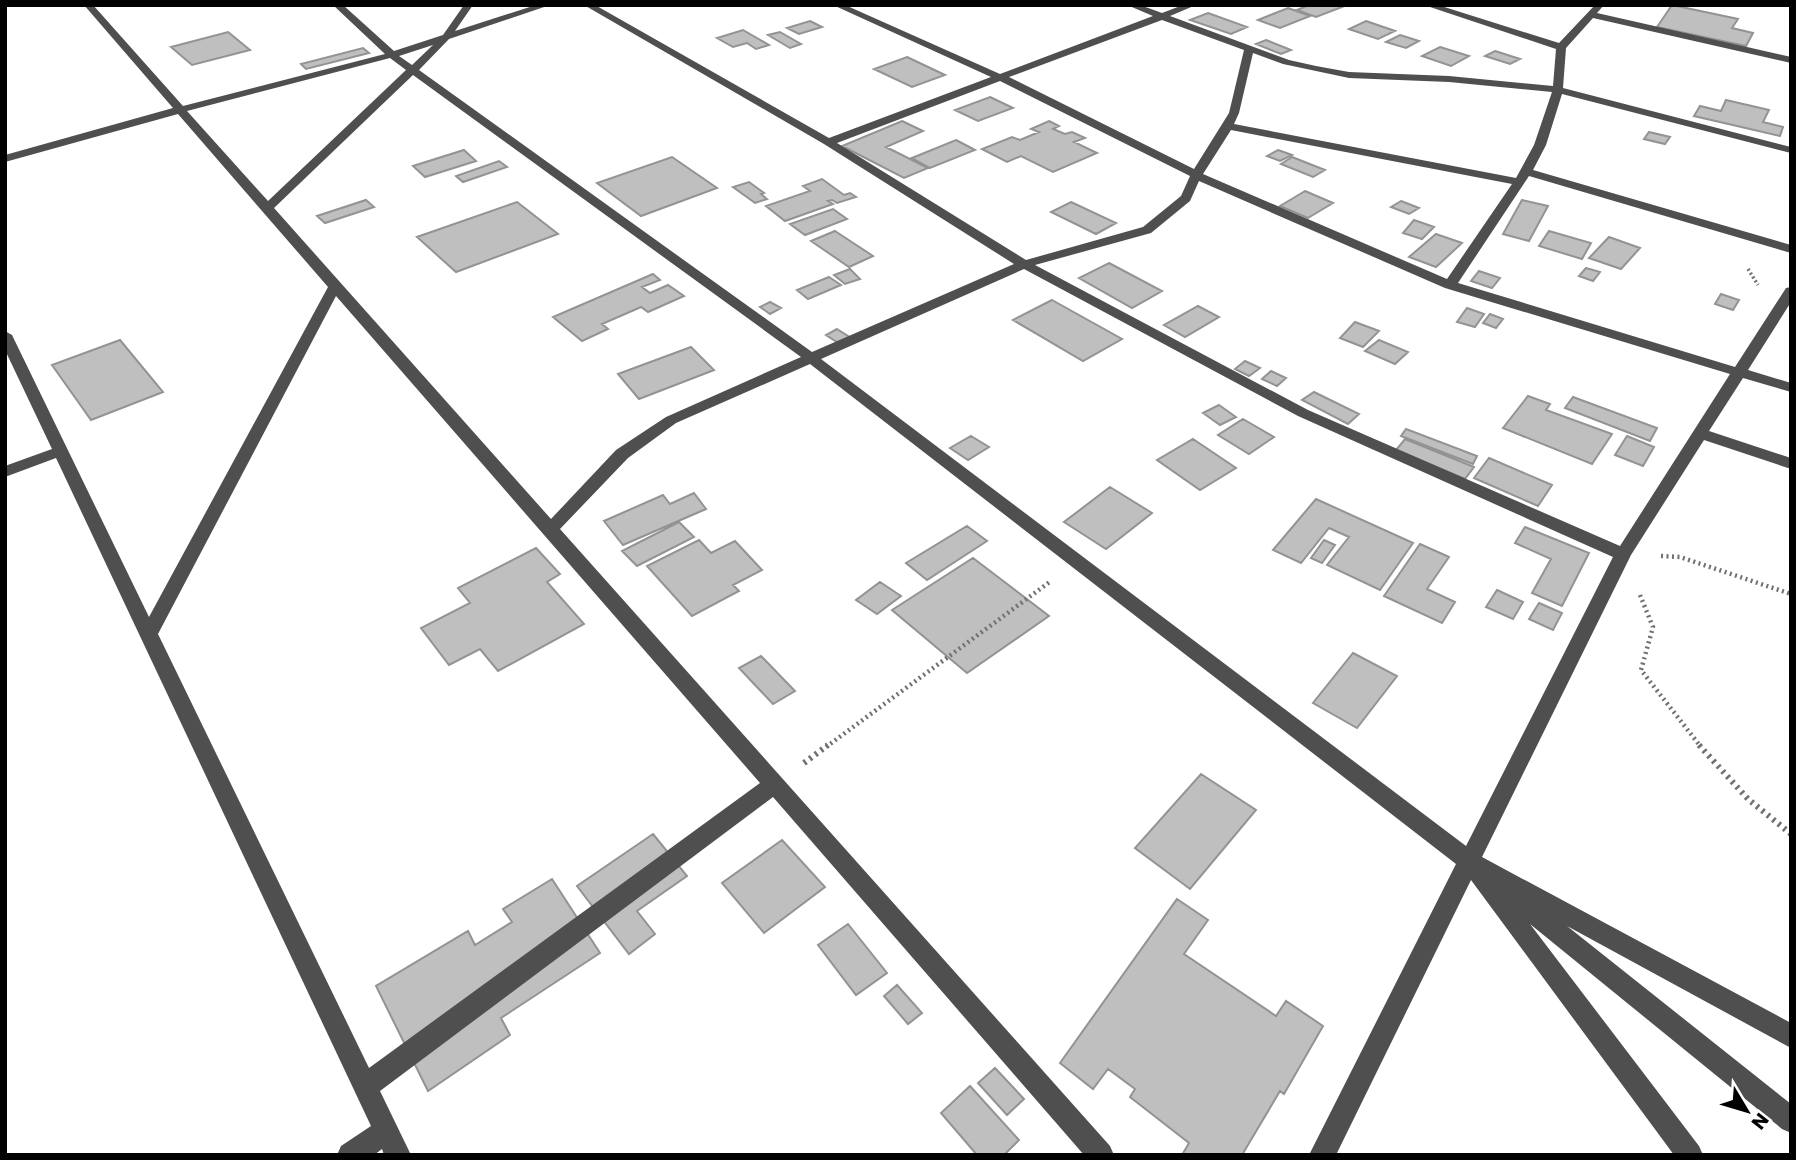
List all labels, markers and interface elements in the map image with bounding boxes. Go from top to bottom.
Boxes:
north arrow [1712,1076,1782,1146]
text: N [1745,1107,1775,1135]

